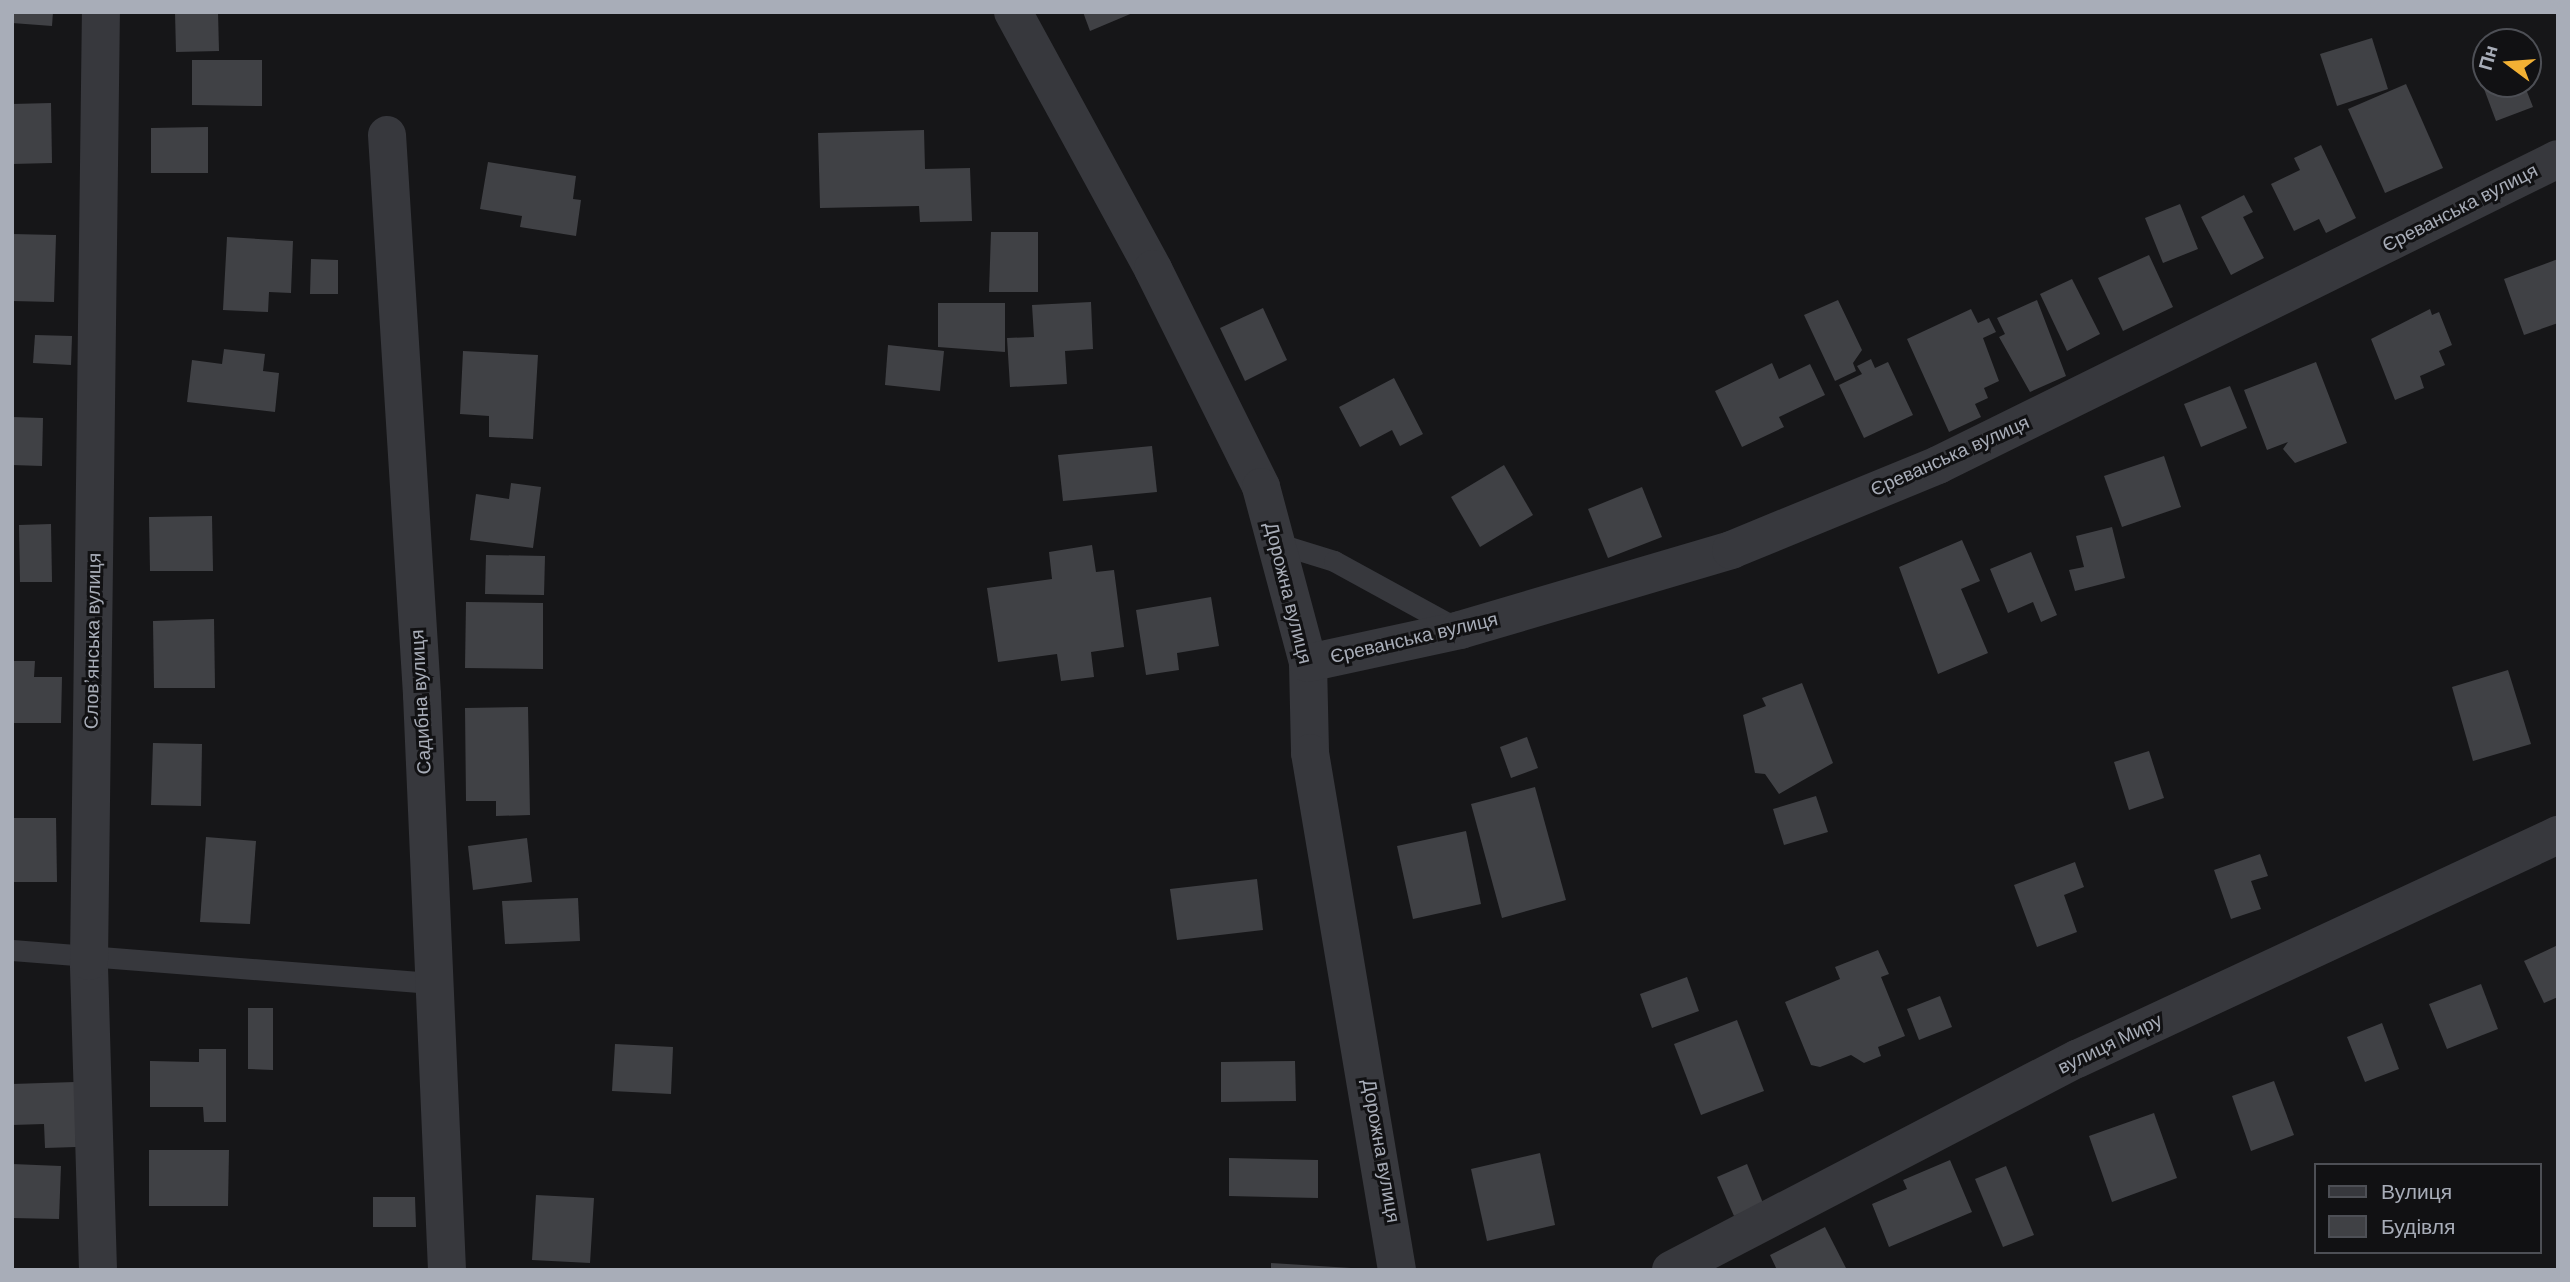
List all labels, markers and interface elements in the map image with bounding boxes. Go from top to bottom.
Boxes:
north arrow [2472,28,2542,98]
text: Пн [2475,43,2502,73]
street label: Єреванська вулиця [2378,159,2542,257]
street label: Єреванська вулиця [1867,411,2033,501]
street label: Дорожна вулиця [1259,520,1317,666]
street label: Словʼянська вулиця [80,553,106,729]
street label: Єреванська вулиця [1328,608,1500,668]
street label: Садибна вулиця [406,629,436,775]
street label: вулиця Миру [2054,1009,2166,1079]
street label: Дорожна вулиця [1357,1078,1405,1224]
legend [2314,1163,2542,1254]
text: Вулиця [2381,1180,2452,1203]
text: Будівля [2381,1215,2455,1238]

